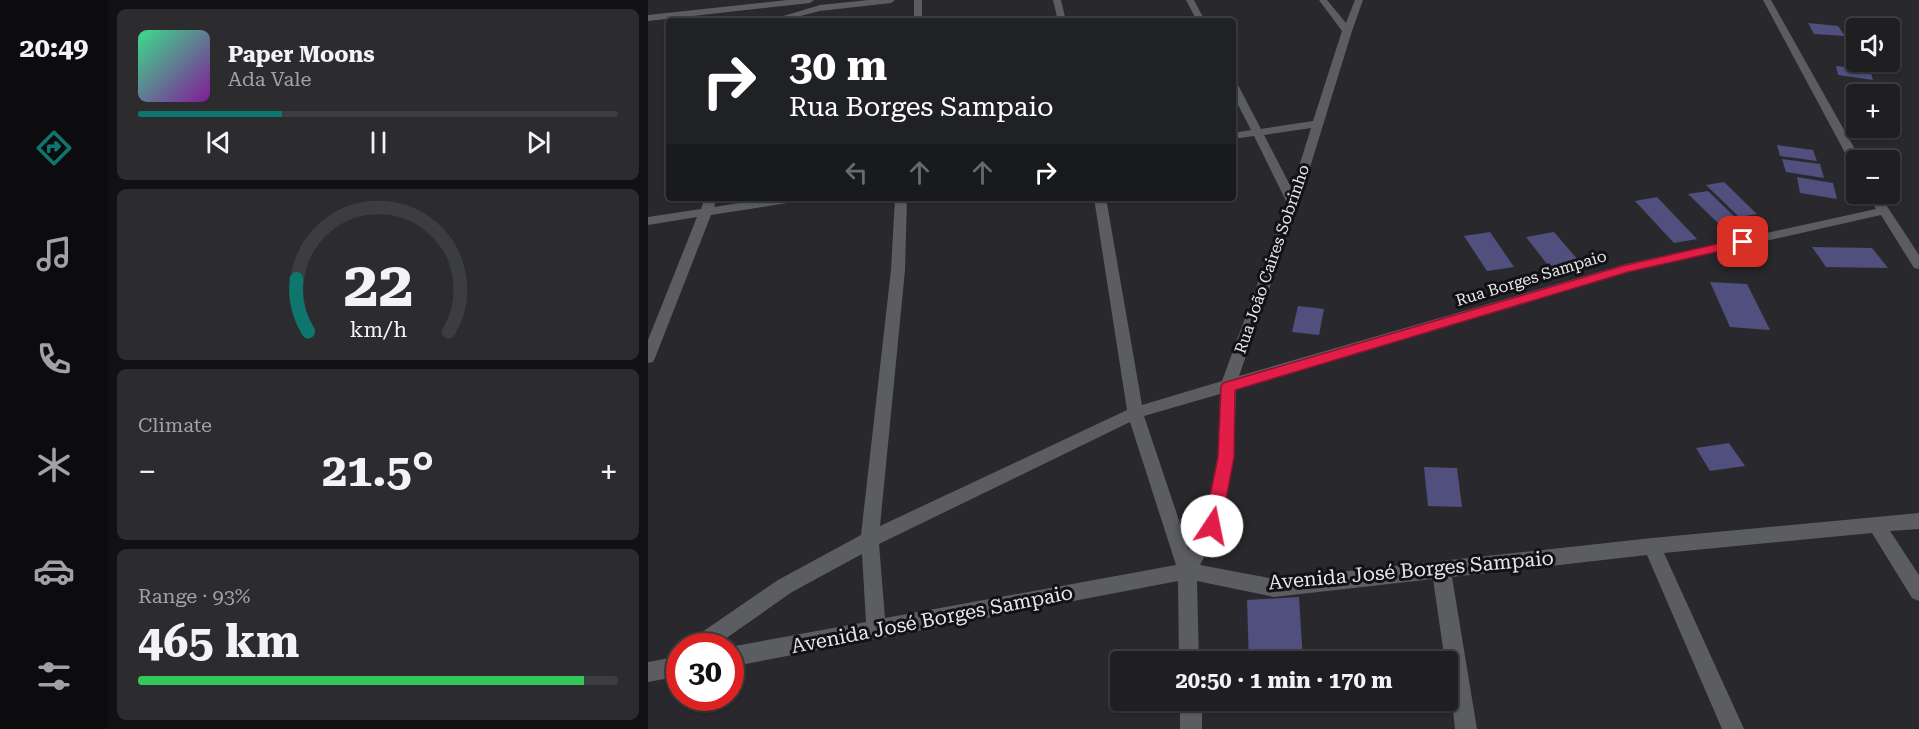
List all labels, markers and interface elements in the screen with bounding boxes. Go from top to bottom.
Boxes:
map controls [1846,18,1900,204]
button: sound [1846,18,1900,72]
text: 20:49 [20,32,88,64]
text: 30 m [789,41,887,90]
text: Paper Moons [228,42,375,67]
icon: right [690,42,768,120]
text: Ada Vale [228,67,311,91]
button: + [1846,84,1900,138]
text: Rua Borges Sampaio [789,91,1054,123]
icon: previous [202,126,235,159]
icon: pause [362,126,395,159]
icon: next [522,126,555,159]
icon: directions [33,127,75,169]
button: − [1846,150,1900,204]
icon: left [840,156,873,189]
icon: ahead [903,156,936,189]
icon: ahead [966,156,999,189]
icon: right [1029,156,1062,189]
street label: Rua João Caires Sobrinho [1231,162,1313,356]
pin [1717,216,1768,267]
icon: arrive [1726,225,1759,258]
icon: music [33,233,75,275]
street label: Rua Borges Sampaio [1453,246,1609,310]
text: 22 [343,248,413,321]
text: km/h [349,317,407,342]
icon: phone [33,338,75,380]
text: Climate [138,413,212,437]
icon: climate [33,444,75,486]
text: 21.5° [322,444,434,497]
text: − [138,452,156,491]
text: + [600,452,618,491]
position arrow [1180,494,1244,558]
street label: Avenida José Borges Sampaio [1267,546,1555,594]
icon: car [33,550,75,592]
street label: Avenida José Borges Sampaio [789,580,1075,658]
text: Range · 93% [138,584,250,608]
text: 465 km [138,615,299,668]
speed limit sign: 30 [666,633,744,711]
icon: filters [33,655,75,697]
text: 20:50 · 1 min · 170 m [1175,668,1393,693]

